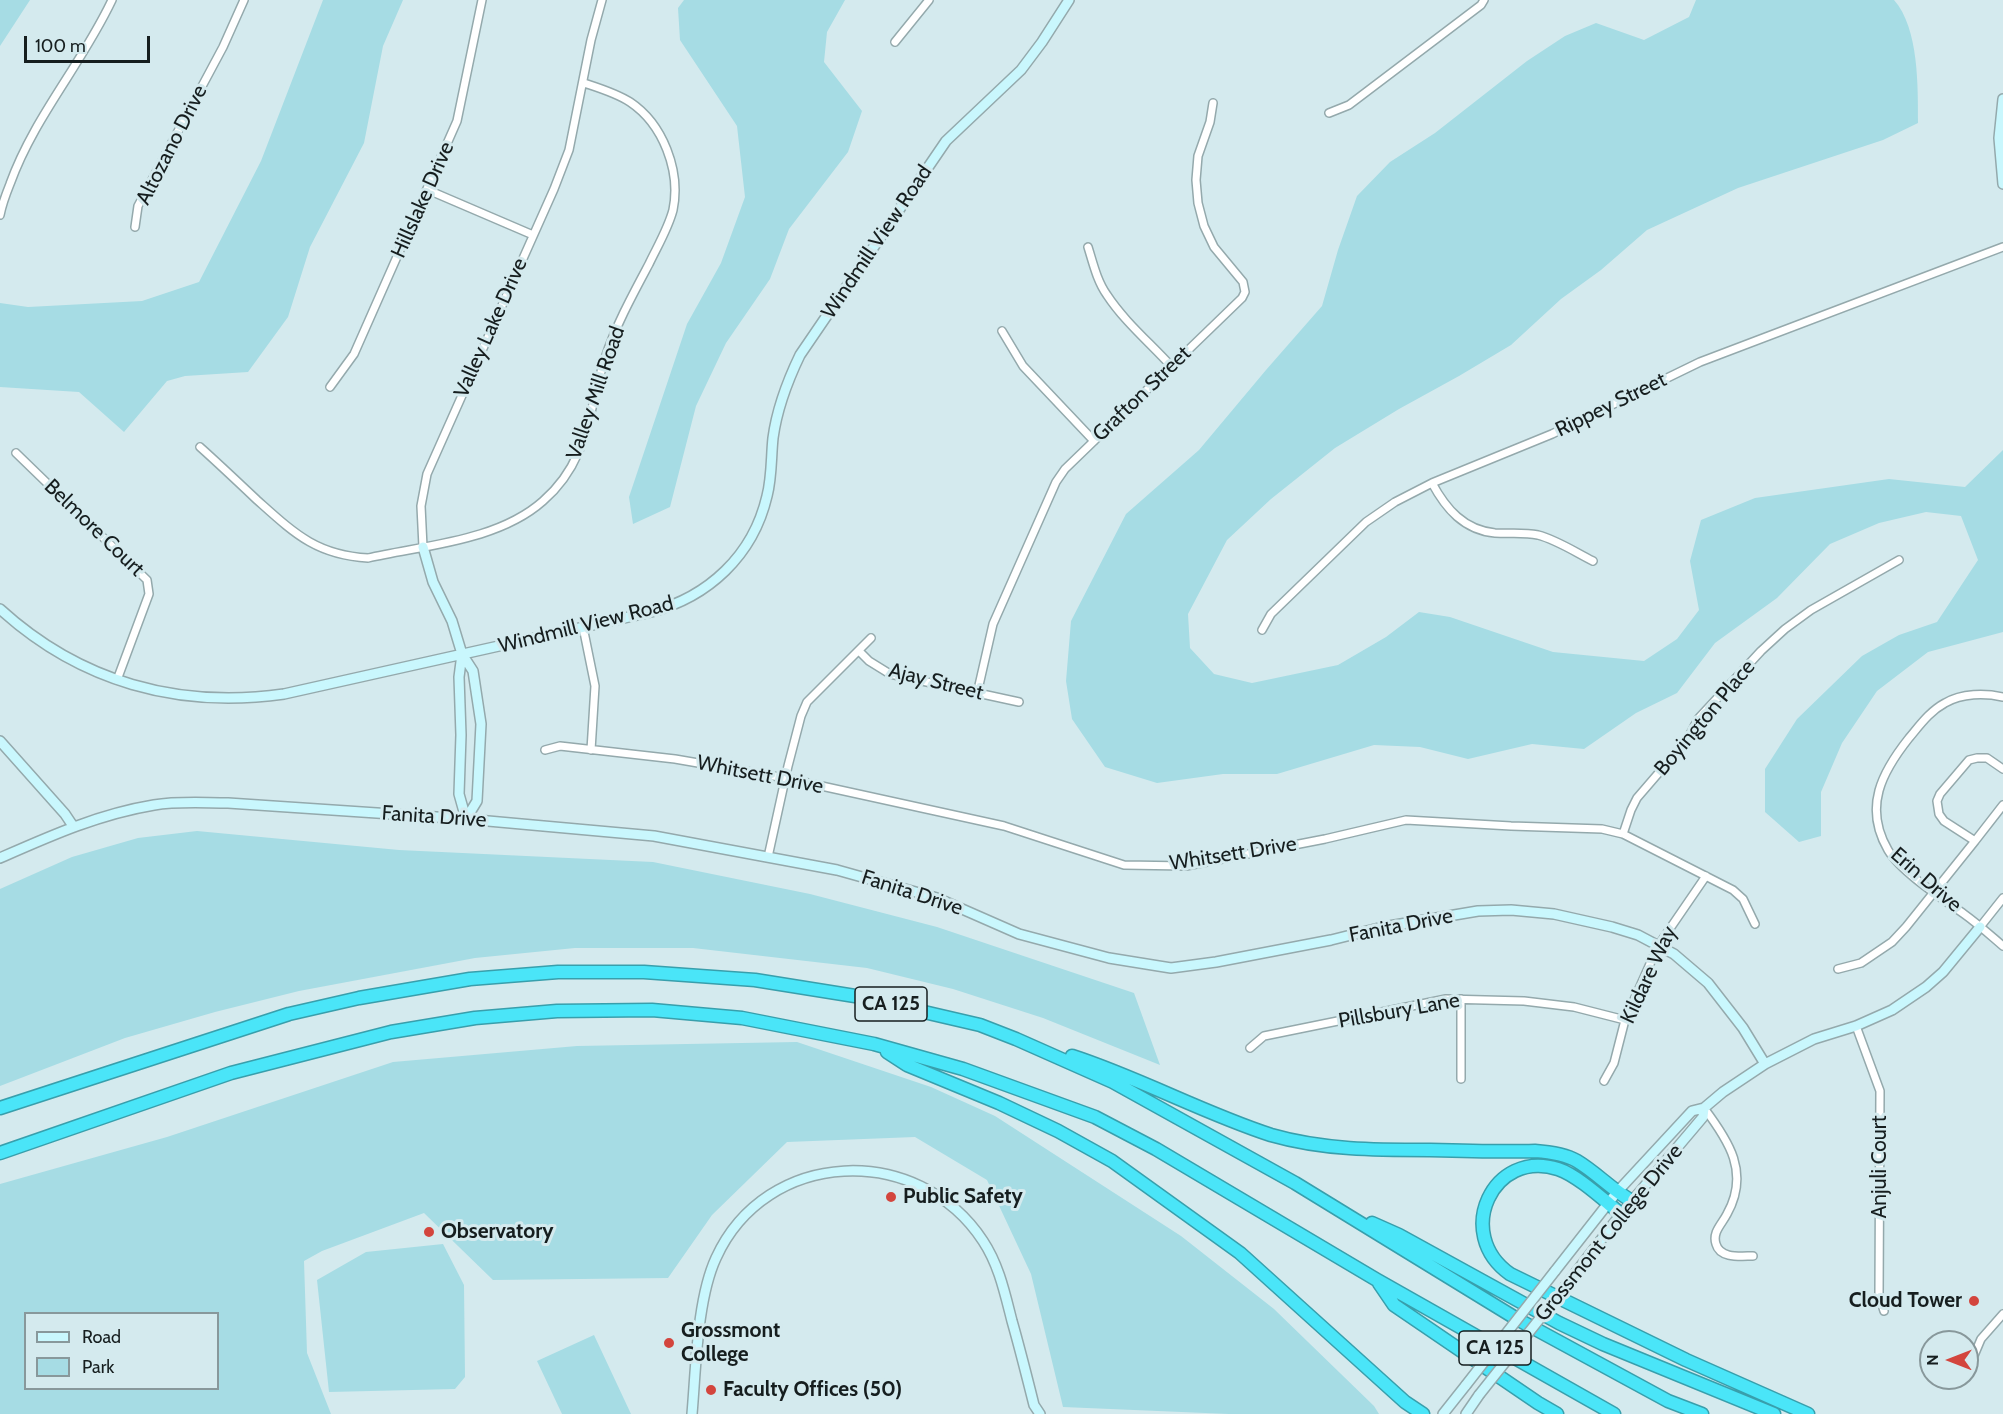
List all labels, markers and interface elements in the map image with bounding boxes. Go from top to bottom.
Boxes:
scale bar [27,24,153,62]
text: 100 m [35,35,86,57]
street label: Altozano Drive [131,81,213,209]
street label: Hillslake Drive [386,138,460,262]
street label: Windmill View Road [816,161,938,323]
street label: Valley Lake Drive [449,254,533,402]
street label: Valley Mill Road [561,323,631,463]
street label: Grafton Street [1088,341,1196,447]
street label: Rippey Street [1551,367,1671,443]
street label: Belmore Court [39,474,149,582]
street label: Windmill View Road [496,591,676,659]
street label: Boyington Place [1649,655,1761,781]
street label: Ajay Street [886,658,986,706]
street label: Whitsett Drive [695,750,825,800]
street label: Fanita Drive [381,801,487,833]
street label: Whitsett Drive [1168,832,1298,876]
street label: Erin Drive [1885,842,1967,918]
street label: Fanita Drive [858,865,966,921]
street label: Fanita Drive [1347,904,1455,948]
street label: Kildare Way [1615,922,1683,1028]
road number: CA 125 [855,987,927,1021]
street label: Pillsbury Lane [1336,988,1462,1034]
street label: Anjuli Court [1867,1115,1893,1219]
street label: Grossmont College Drive [1530,1139,1688,1327]
place label: Public Safety [903,1184,1023,1210]
marker: Public Safety [884,1190,898,1204]
place label: Observatory [441,1219,553,1245]
marker: Observatory [422,1225,436,1239]
place label: Cloud Tower [1849,1288,1962,1314]
marker: Cloud Tower [1967,1294,1981,1308]
legend [24,1312,219,1390]
place label: Grossmont College [681,1318,780,1368]
text: Road [82,1326,121,1348]
north arrow [1919,1330,1979,1390]
road number: CA 125 [1459,1331,1531,1365]
marker: Grossmont College [662,1336,676,1350]
text: N [1923,1354,1942,1366]
text: Park [82,1356,114,1378]
place label: Faculty Offices (50) [723,1377,902,1403]
marker: Faculty Offices (50) [704,1383,718,1397]

